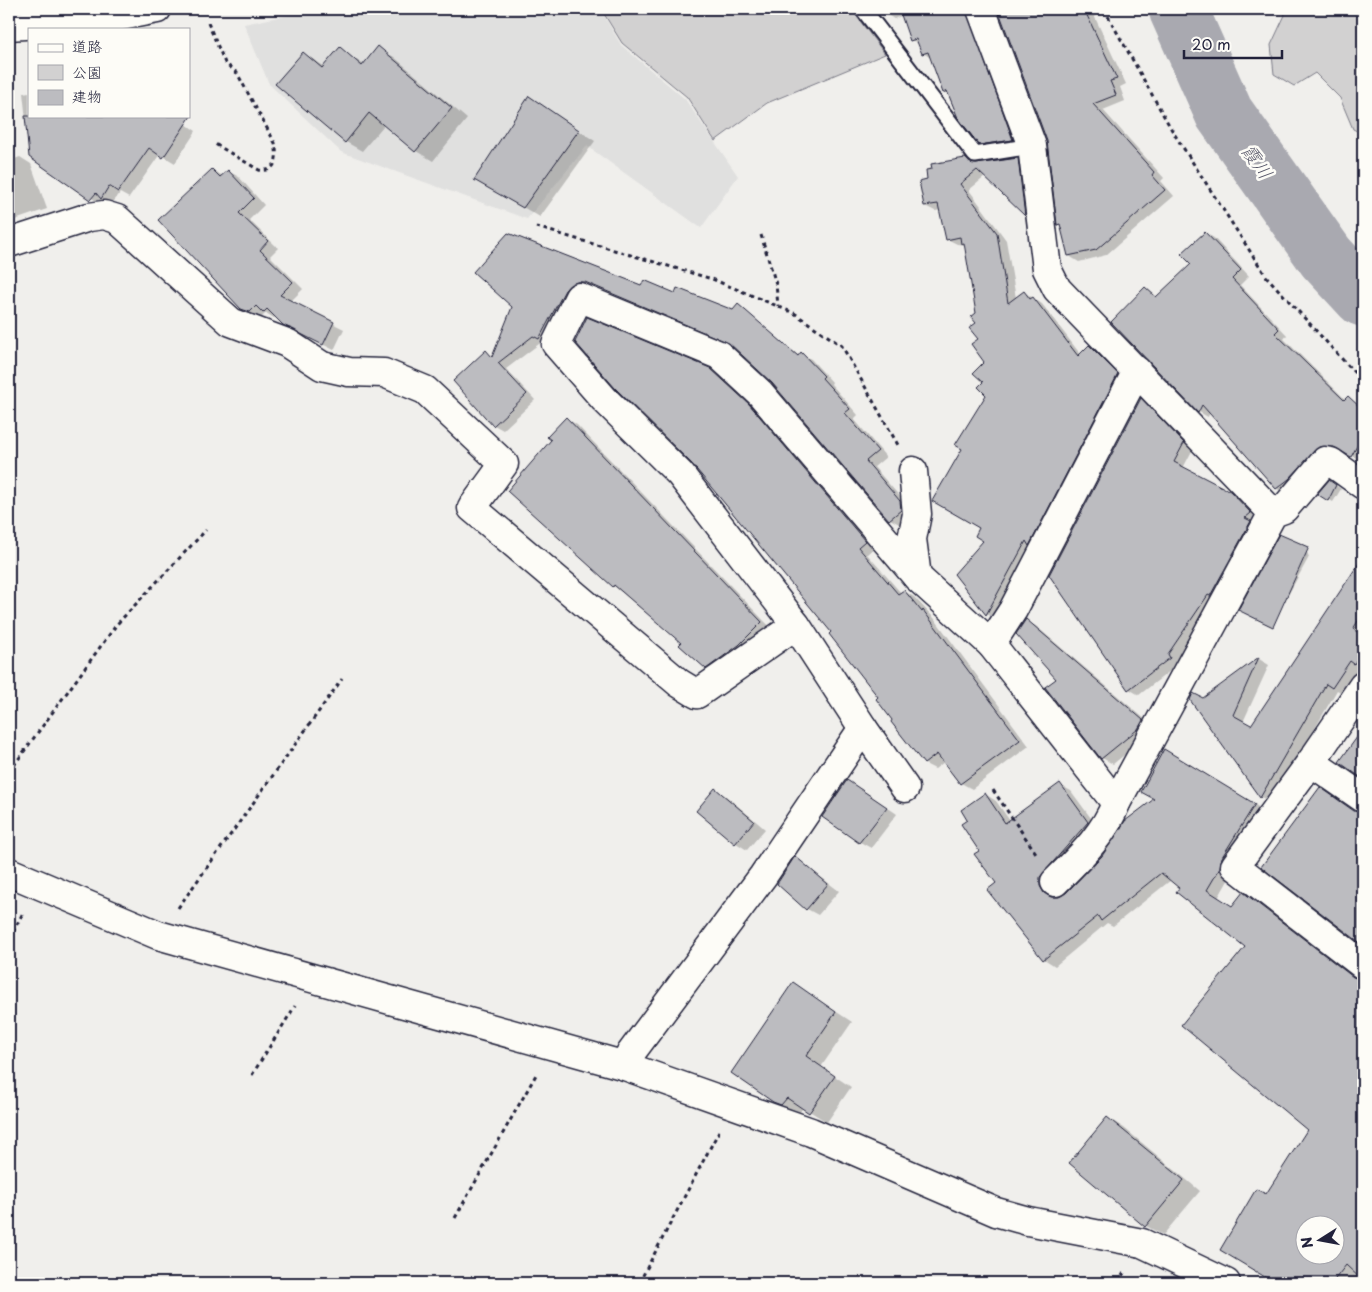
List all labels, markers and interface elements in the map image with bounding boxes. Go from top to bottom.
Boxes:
legend [28,28,190,118]
scale bar [1184,28,1282,60]
text: 20 m [1192,32,1231,55]
text: 道路 [72,34,102,57]
text: 公園 [72,60,102,83]
text: 建物 [72,84,102,107]
water label: 霞川 [1236,137,1280,185]
north arrow [1294,1214,1344,1264]
text: N [1295,1235,1318,1250]

